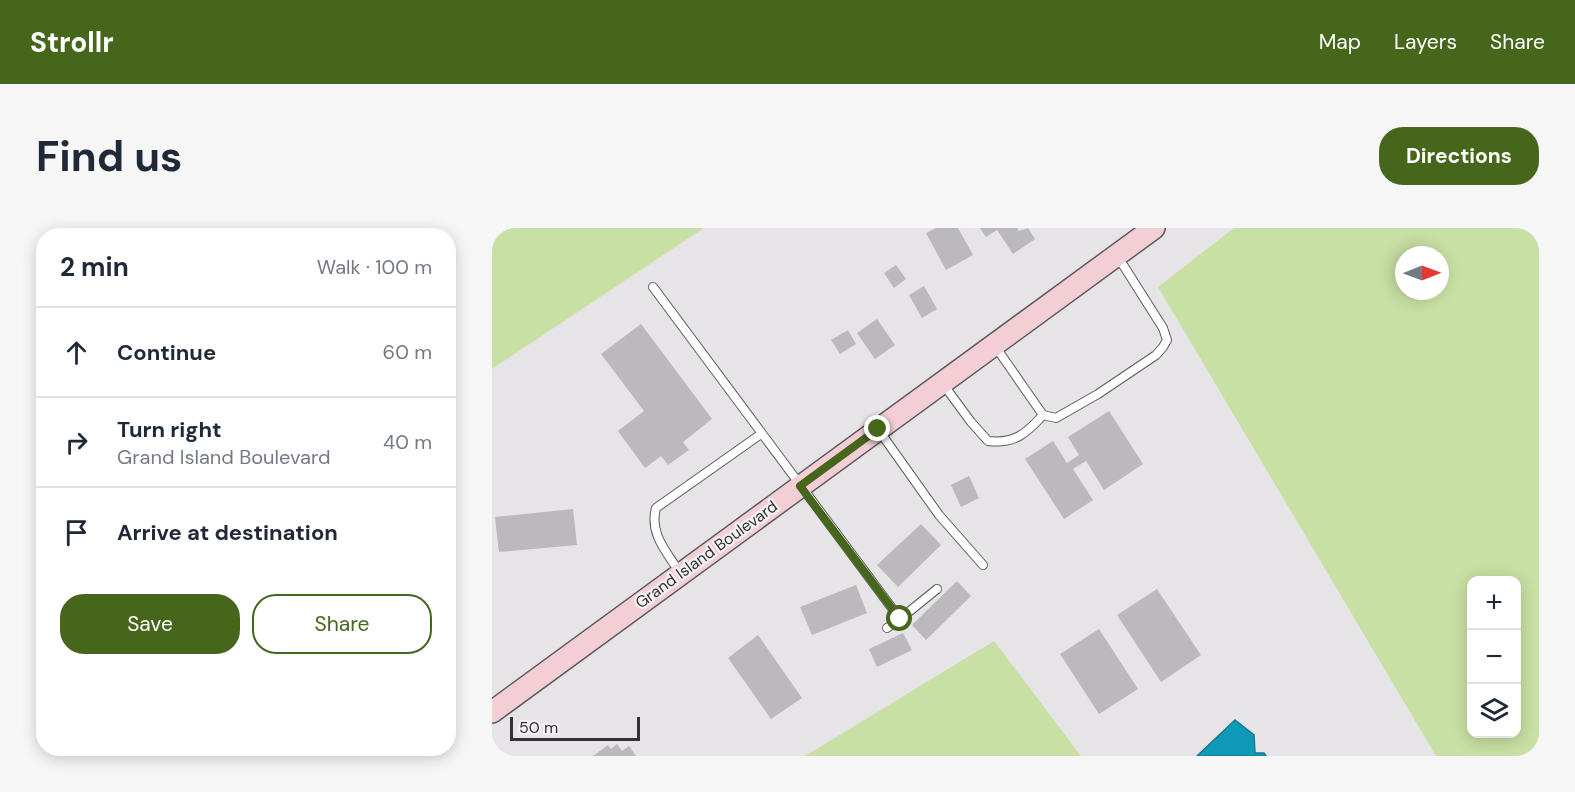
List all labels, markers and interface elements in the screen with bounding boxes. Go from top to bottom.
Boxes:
text: Strollr [30,24,114,61]
text: Map [1319,28,1361,56]
text: Layers [1394,28,1457,56]
text: Share [1490,28,1545,56]
button: Directions [1379,127,1539,185]
text: Find us [36,129,182,184]
north arrow [1395,246,1449,300]
text: 2 min [60,250,129,284]
text: Walk · 100 m [317,254,432,280]
icon: ahead [60,336,93,369]
text: Continue [117,338,216,367]
text: 60 m [383,339,432,365]
text: Turn right [117,415,222,444]
route end [864,415,890,441]
icon: right [60,426,93,459]
text: 40 m [383,429,432,455]
text: Grand Island Boulevard [117,444,330,470]
street label: Grand Island Boulevard [631,496,782,613]
icon: arrive [60,516,93,549]
text: Arrive at destination [117,518,338,547]
map controls [1467,576,1521,738]
button: + [1467,576,1521,630]
button: Save [60,594,240,654]
button: Share [252,594,432,654]
route start [886,605,912,631]
button: − [1467,630,1521,684]
button: layers [1467,684,1521,738]
scale bar [510,714,640,742]
text: 50 m [519,717,558,738]

